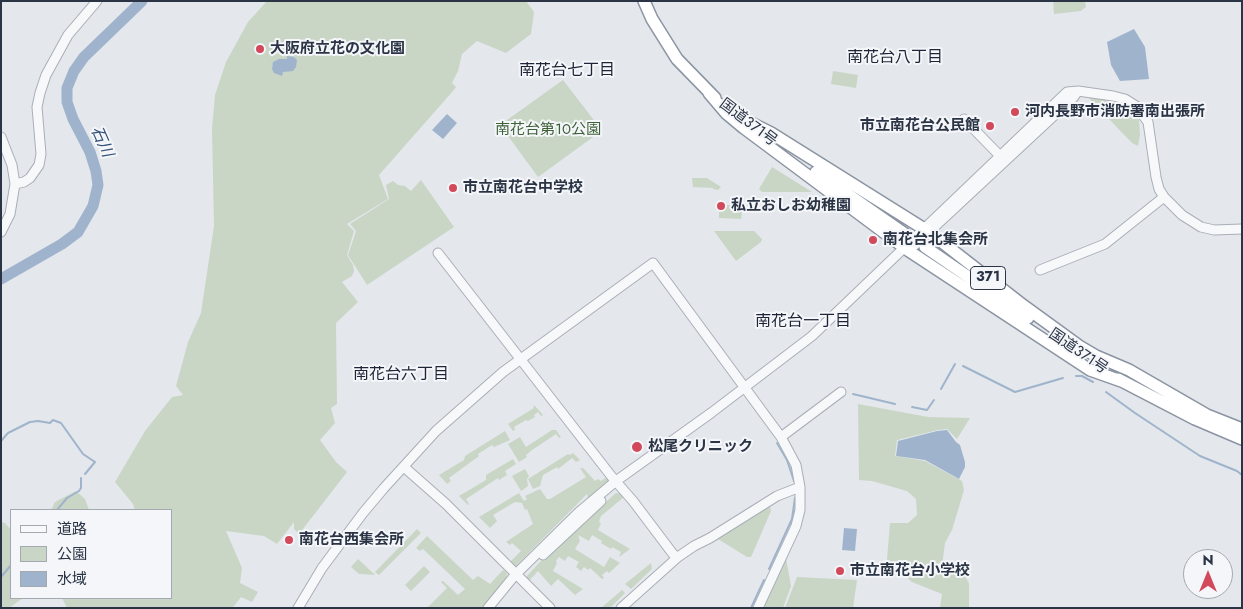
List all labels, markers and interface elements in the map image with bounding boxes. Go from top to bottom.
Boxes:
place label: 大阪府立花の文化園 [270,40,405,58]
marker: 大阪府立花の文化園 [254,43,266,55]
district label: 南花台八丁目 [847,48,943,68]
district label: 南花台七丁目 [519,61,615,81]
street label: 国道371号 [716,95,780,151]
place label: 河内長野市消防署南出張所 [1025,103,1205,121]
marker: 河内長野市消防署南出張所 [1009,106,1021,118]
place label: 市立南花台公民館 [860,117,980,135]
marker: 市立南花台公民館 [984,120,996,132]
park label: 南花台第10公園 [495,121,601,139]
water label: 石川 [86,123,116,161]
place label: 市立南花台中学校 [463,179,583,197]
marker: 市立南花台中学校 [447,182,459,194]
place label: 私立おしお幼稚園 [731,197,851,215]
marker: 私立おしお幼稚園 [715,200,727,212]
place label: 南花台北集会所 [883,231,988,249]
marker: 南花台北集会所 [867,234,879,246]
road number: 371 [970,266,1006,290]
district label: 南花台一丁目 [755,312,851,332]
street label: 国道371号 [1045,326,1111,378]
district label: 南花台六丁目 [353,365,449,385]
place label: 松尾クリニック [648,438,753,456]
marker: 松尾クリニック [630,440,644,454]
legend [10,509,172,599]
text: 道路 [57,518,87,540]
place label: 南花台西集会所 [299,531,404,549]
marker: 南花台西集会所 [283,534,295,546]
text: 公園 [57,543,87,565]
north arrow [1183,549,1233,599]
text: N [1202,550,1214,570]
place label: 市立南花台小学校 [850,562,970,580]
marker: 市立南花台小学校 [834,565,846,577]
text: 水域 [57,568,87,590]

